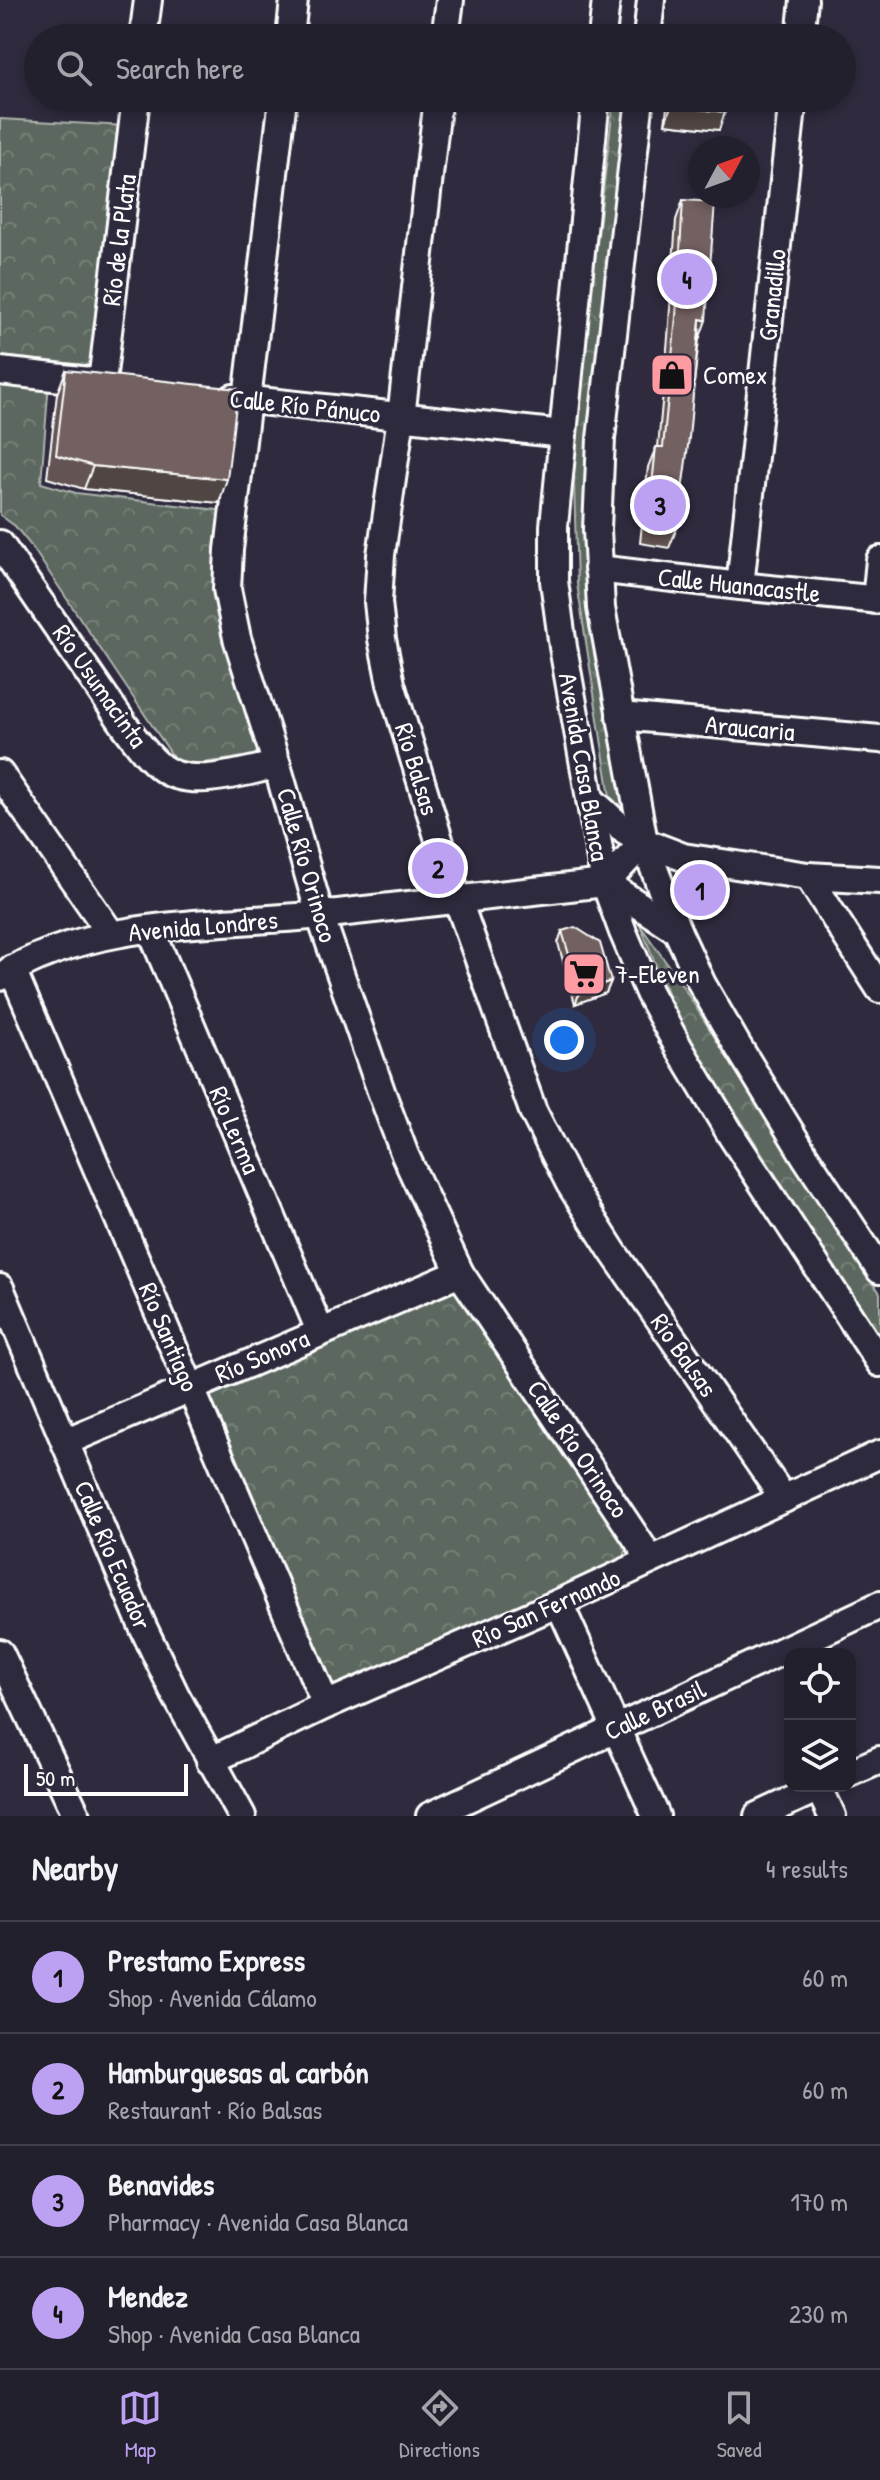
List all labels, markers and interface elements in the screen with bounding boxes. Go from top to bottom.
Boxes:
search box [24,24,856,112]
icon: search [52,46,96,90]
text: Search here [116,48,244,88]
north arrow [688,136,760,208]
street label: Río de la Plata [93,172,144,308]
street label: Granadillo [749,247,794,343]
pin: 4 [661,249,713,309]
shop icon: Comex [648,351,696,399]
place label: Comex [703,357,767,392]
street label: Calle Río Pánuco [228,380,382,431]
pin: 3 [634,475,686,535]
street label: Calle Huanacastle [656,559,822,610]
street label: Río Usumacinta [45,617,156,755]
street label: Avenida Casa Blanca [551,670,618,864]
street label: Araucaria [704,706,796,749]
street label: Río Balsas [387,719,448,819]
street label: Calle Río Orinoco [269,784,346,946]
pin: 2 [412,838,464,898]
pin: 1 [674,860,726,920]
street label: Avenida Londres [127,902,279,949]
supermarket icon: 7-Eleven [560,950,608,998]
place label: 7-Eleven [615,956,700,991]
your location [544,1020,584,1060]
street label: Río Lerma [201,1081,270,1179]
street label: Río Santiago [131,1277,208,1397]
street label: Río Balsas [643,1306,726,1403]
street label: Río Sonora [209,1320,314,1391]
street label: Calle Río Orinoco [519,1373,637,1524]
street label: Calle Río Ecuador [66,1475,161,1635]
street label: Río San Fernando [466,1559,625,1656]
map controls [784,1648,856,1792]
button: locate [784,1648,856,1720]
street label: Calle Brasil [598,1671,711,1748]
button: layers [784,1720,856,1792]
scale bar [24,1760,188,1796]
text: 50 m [36,1763,75,1793]
text: Nearby [32,1845,118,1891]
text: 4 results [766,1851,848,1886]
text: Prestamo Express [108,1940,305,1980]
text: 1 [53,1960,63,1995]
text: 60 m [802,1960,848,1995]
text: Shop · Avenida Cálamo [108,1980,317,2015]
text: Hamburguesas al carbón [108,2052,369,2092]
text: 2 [52,2072,64,2107]
text: 60 m [802,2072,848,2107]
text: Restaurant · Río Balsas [108,2092,322,2127]
text: Benavides [108,2164,214,2204]
text: 3 [52,2184,64,2219]
text: 170 m [790,2184,848,2219]
text: Pharmacy · Avenida Casa Blanca [108,2204,408,2239]
text: Mendez [108,2276,188,2316]
text: 4 [53,2296,63,2331]
text: 230 m [789,2296,848,2331]
text: Shop · Avenida Casa Blanca [108,2316,360,2351]
tab: Map [118,2386,162,2464]
tab: Directions [399,2386,480,2464]
tab: Saved [717,2386,762,2464]

